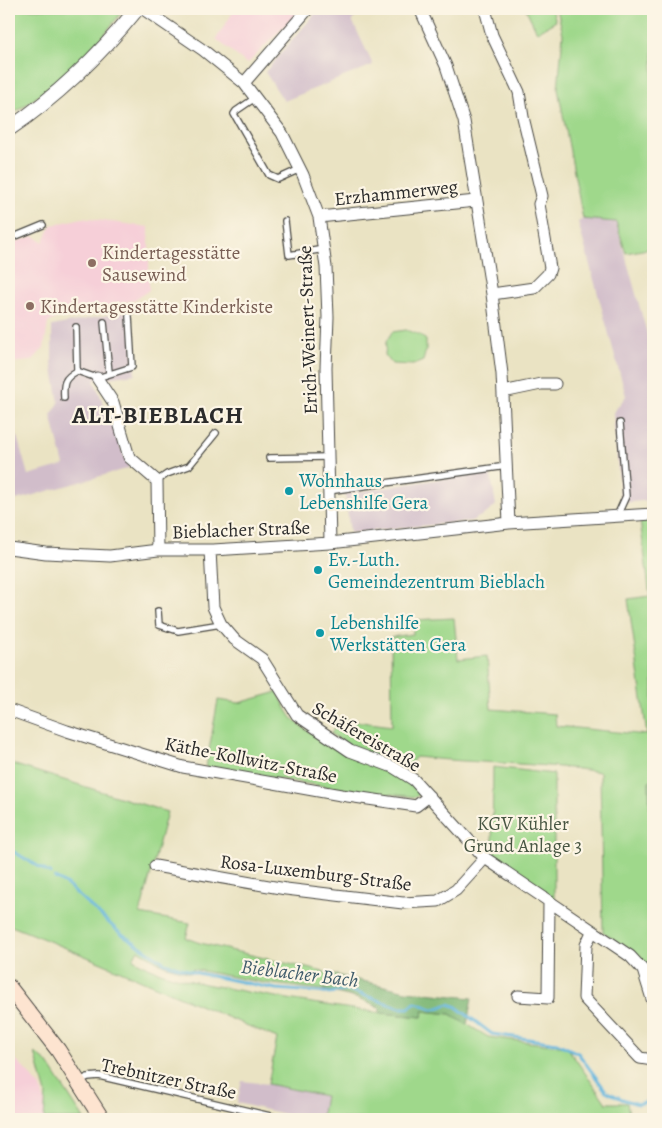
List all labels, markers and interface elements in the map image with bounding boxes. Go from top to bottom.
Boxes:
street label: Erzhammerweg [333,174,460,212]
place label: Kindertagesstätte Sausewind [102,240,240,288]
street label: Erich-Weinert-Straße [292,245,324,415]
marker: Kindertagesstätte Sausewind [86,257,98,269]
place label: Kindertagesstätte Kinderkiste [40,294,273,320]
marker: Kindertagesstätte Kinderkiste [24,300,36,312]
district label: ALT-BIEBLACH [71,399,244,431]
place label: Wohnhaus Lebenshilfe Gera [298,468,429,516]
marker: Wohnhaus Lebenshilfe Gera [283,485,295,497]
street label: Bieblacher Straße [172,515,310,545]
place label: Ev.-Luth. Gemeindezentrum Bieblach [328,547,545,595]
marker: Ev.-Luth. Gemeindezentrum Bieblach [312,564,324,576]
place label: Lebenshilfe Werkstätten Gera [329,610,466,658]
marker: Lebenshilfe Werkstätten Gera [314,627,326,639]
street label: Schäfereistraße [307,695,426,779]
street label: Käthe-Kollwitz-Straße [162,730,339,789]
park label: KGV Kühler Grund Anlage 3 [464,811,582,859]
street label: Rosa-Luxemburg-Straße [219,848,413,898]
water label: Bieblacher Bach [240,953,360,994]
street label: Trebnitzer Straße [99,1052,239,1106]

